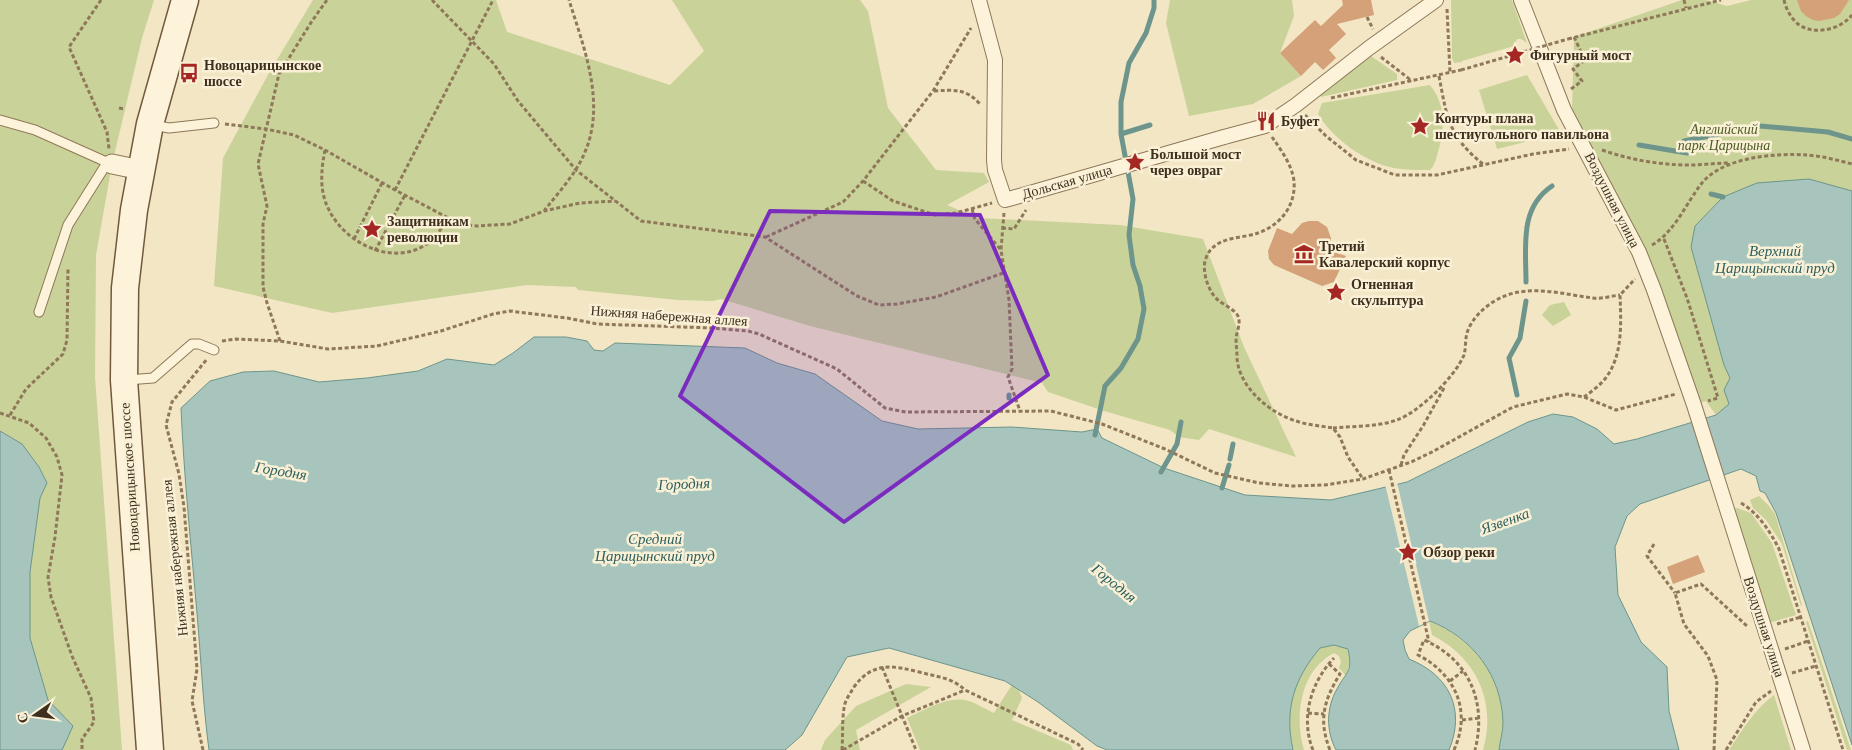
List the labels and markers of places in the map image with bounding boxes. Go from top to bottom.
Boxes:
place icon: Фигурный мост [1504,44,1526,66]
place label: Фигурный мост [1530,48,1631,63]
place label: Новоцарицынское шоссе [204,58,321,89]
bus stop icon: Новоцарицынское шоссе [178,62,200,84]
restaurant icon: Буфет [1255,110,1277,132]
place label: Контуры плана шестиугольного павильона [1435,111,1609,142]
place label: Буфет [1281,114,1319,129]
place icon: Контуры плана шестиугольного павильона [1409,115,1431,137]
place label: Большой мост через овраг [1150,147,1241,178]
place icon: Большой мост через овраг [1124,151,1146,173]
place label: Защитникам революции [387,214,469,245]
place icon: Защитникам революции [361,218,383,240]
place label: Третий Кавалерский корпус [1319,239,1450,270]
museum icon: Третий Кавалерский корпус [1293,243,1315,265]
place label: Огненная скульптура [1351,277,1424,308]
place icon: Огненная скульптура [1325,281,1347,303]
place icon: Обзор реки [1397,541,1419,563]
place label: Обзор реки [1423,545,1495,560]

